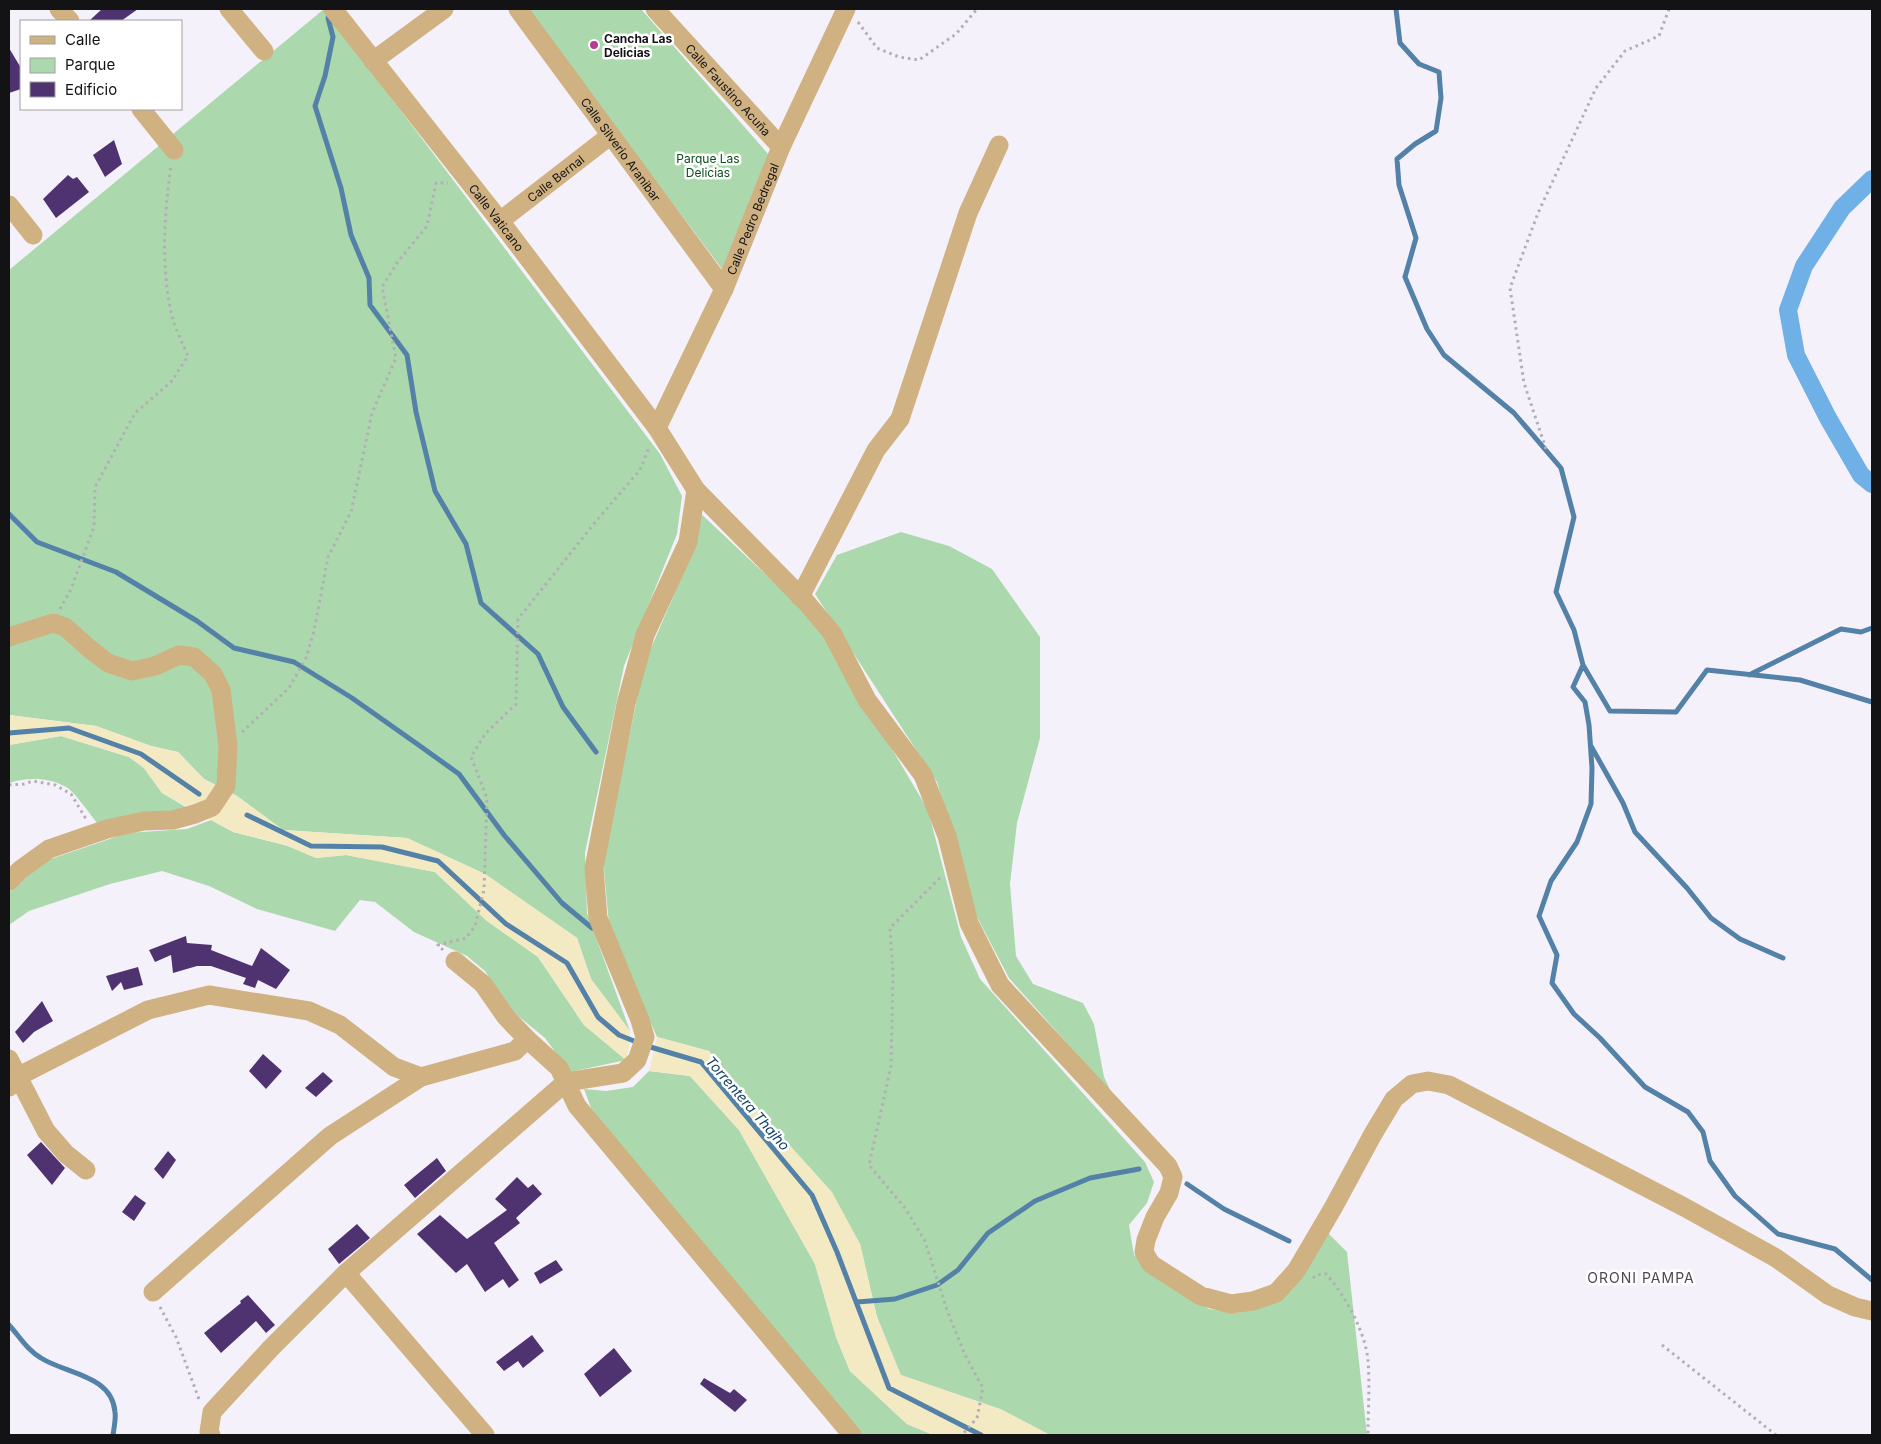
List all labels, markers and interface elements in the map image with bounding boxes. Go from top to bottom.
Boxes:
legend [20,20,182,110]
text: Calle [65,30,100,49]
place label: Cancha Las Delicias [604,31,672,60]
marker: Cancha Las Delicias [588,39,600,51]
street label: Calle Faustino Acuña [683,40,774,139]
text: Parque [65,55,115,74]
text: Edificio [65,80,117,99]
street label: Calle Silverio Aranibar [578,94,665,204]
street label: Calle Bernal [524,151,587,205]
park label: Parque Las Delicias [676,151,740,180]
street label: Calle Pedro Bedregal [723,161,781,277]
street label: Calle Vaticano [466,181,528,254]
water label: Torrentera Thajho [702,1052,794,1154]
district label: ORONI PAMPA [1587,1269,1695,1286]

